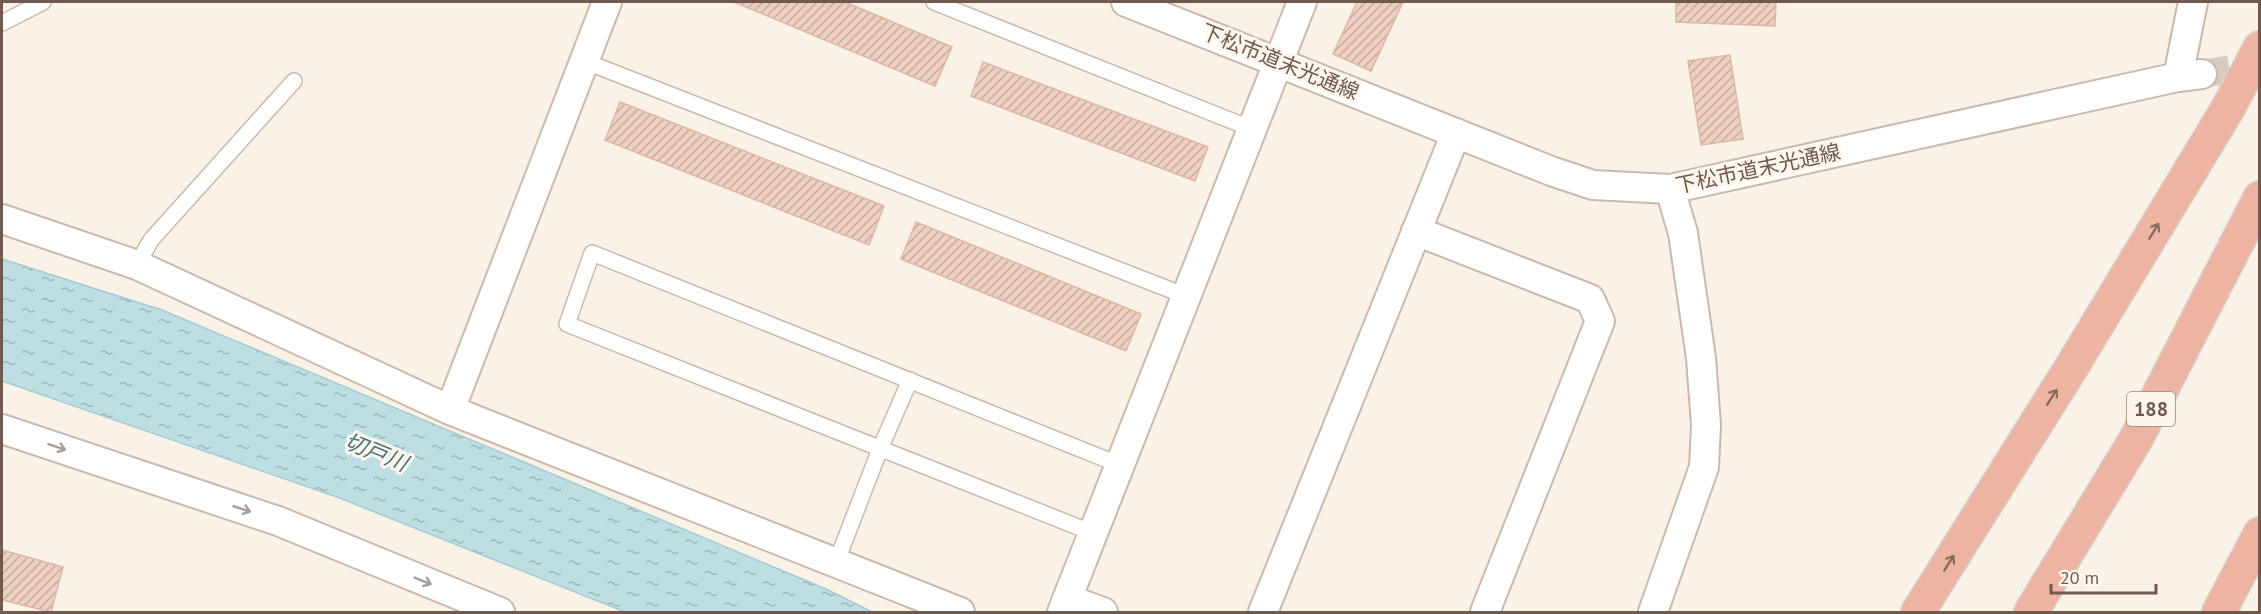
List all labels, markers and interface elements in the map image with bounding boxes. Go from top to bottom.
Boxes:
street label: 下松市道末光通線 [1197,18,1363,106]
street label: 下松市道末光通線 [1673,138,1843,199]
one-way arrow [2148,223,2160,240]
one-way arrow [2046,389,2059,406]
road number: 188 [2127,392,2175,426]
water label: 切戸川 [340,427,414,478]
one-way arrow [47,443,66,454]
one-way arrow [232,504,251,515]
one-way arrow [1943,555,1955,572]
scale bar [2051,557,2156,595]
text: 20 m [2060,566,2099,589]
one-way arrow [414,576,432,587]

